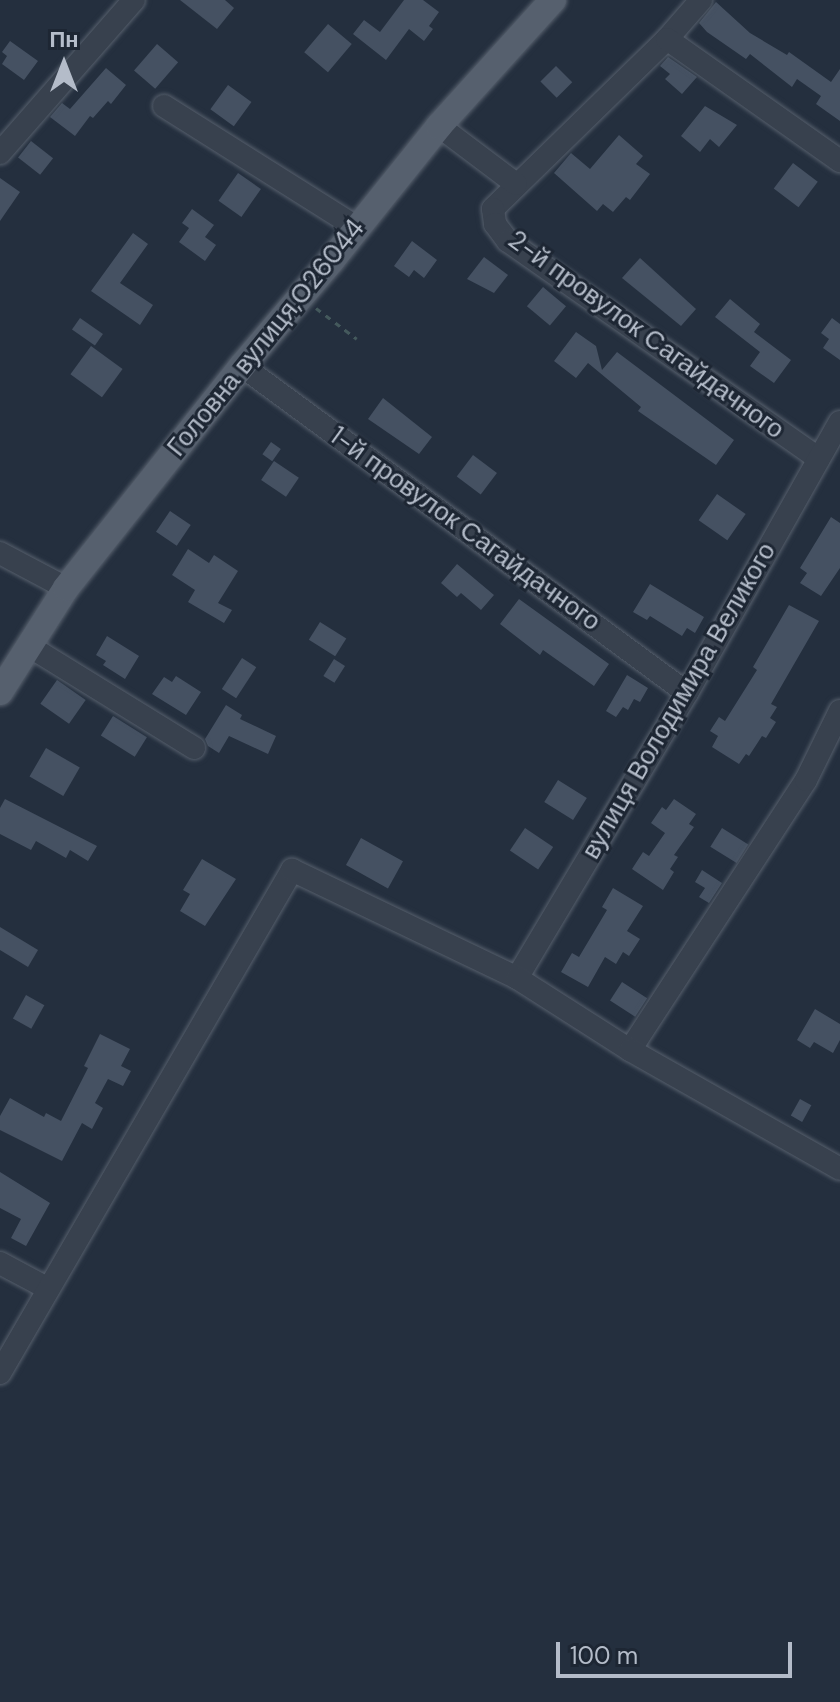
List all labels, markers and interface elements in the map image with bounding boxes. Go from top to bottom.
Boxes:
north arrow [24,24,104,104]
text: Пн [49,25,79,54]
street label: Головна вулиця,О26044 [161,213,371,463]
street label: 2-й провулок Сагайдачного [502,224,790,446]
street label: 1-й провулок Сагайдачного [324,420,606,638]
street label: вулиця Володимира Великого [576,537,782,865]
scale bar [560,1626,796,1676]
text: 100 m [570,1640,638,1671]

